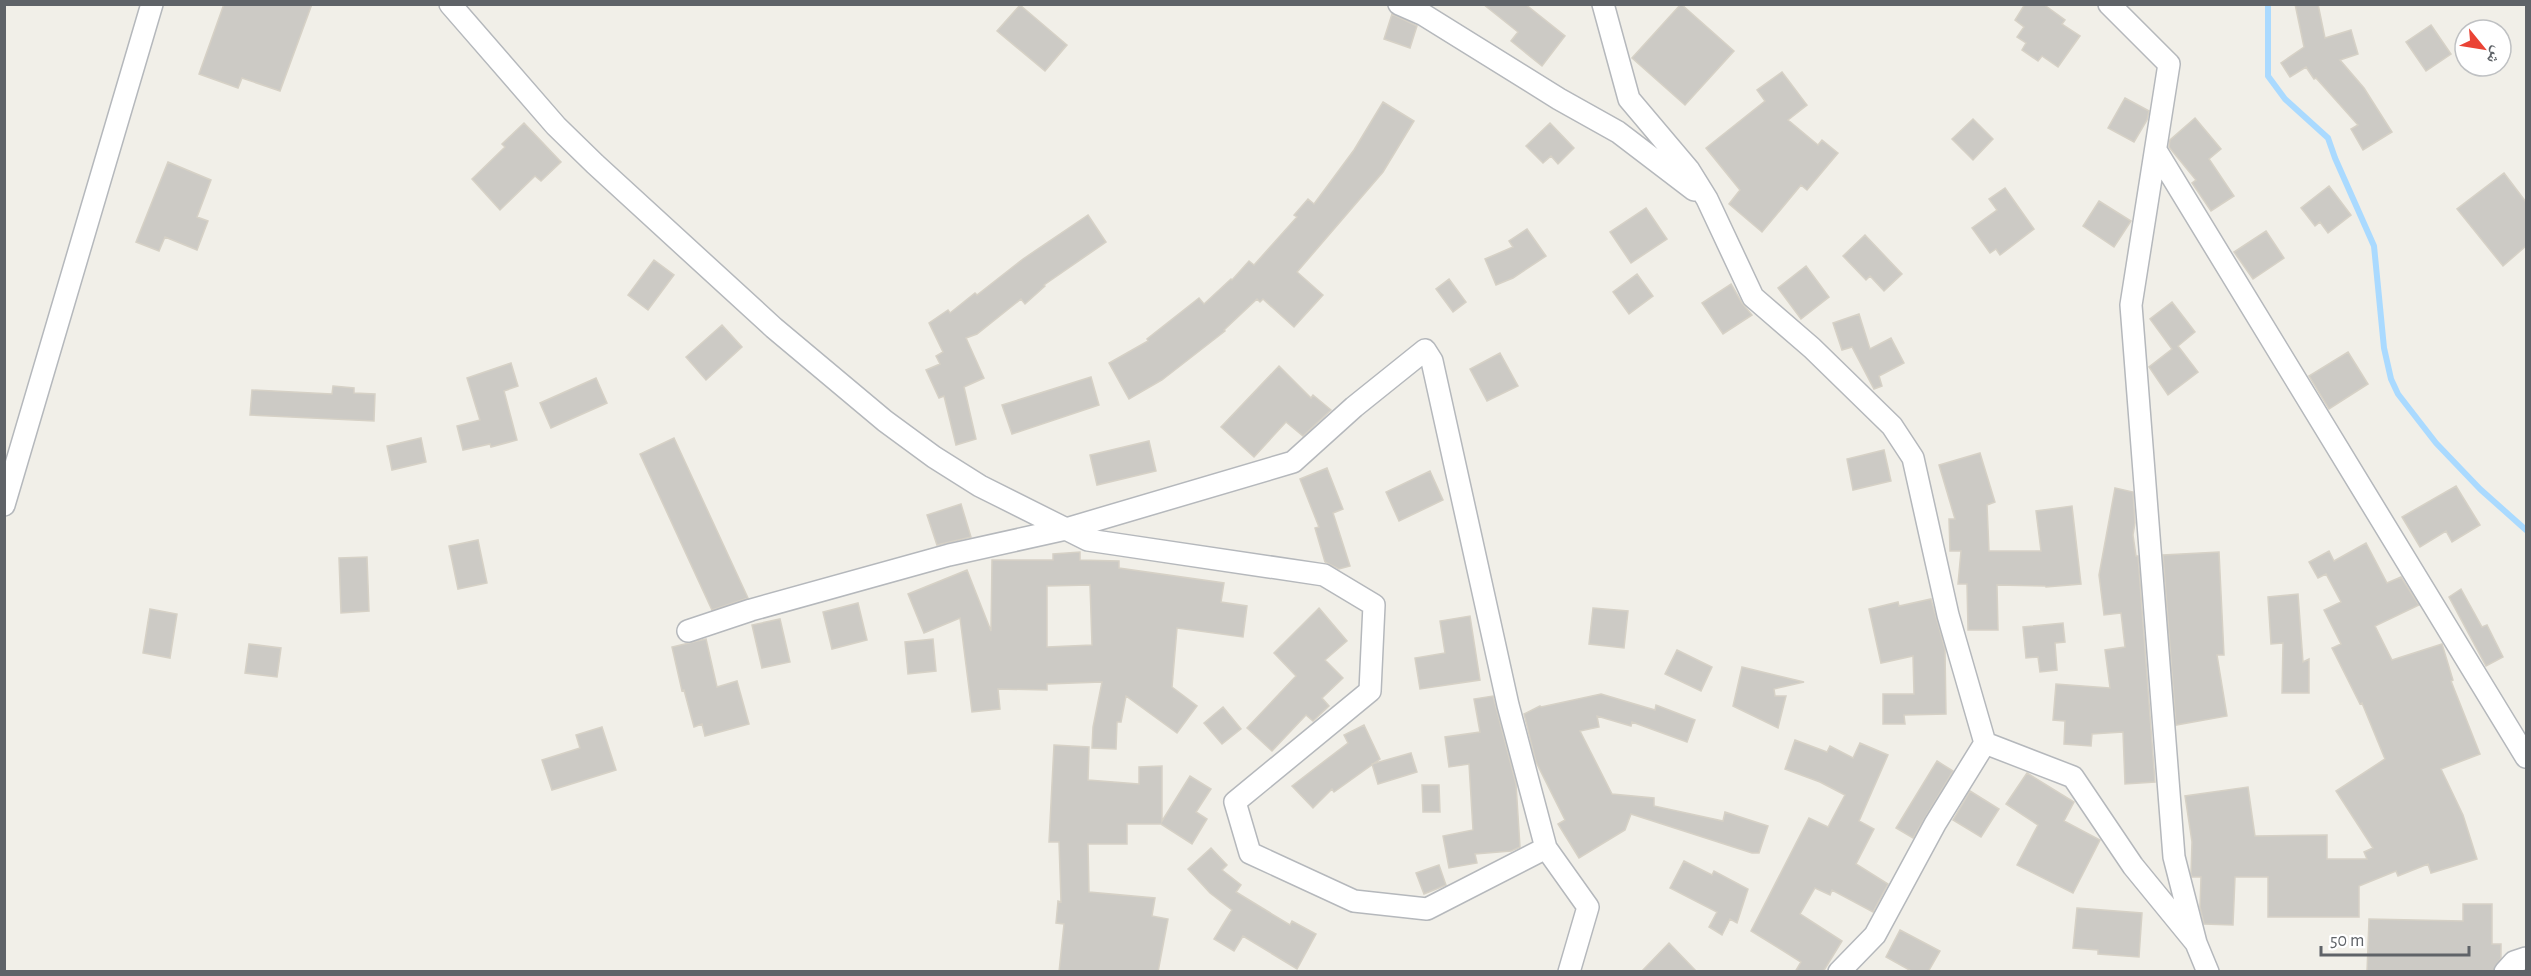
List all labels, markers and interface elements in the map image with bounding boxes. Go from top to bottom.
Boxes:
north arrow [2453,18,2513,78]
text: ش [2483,43,2506,66]
scale bar [2321,919,2470,957]
text: 50 m [2330,932,2364,950]

